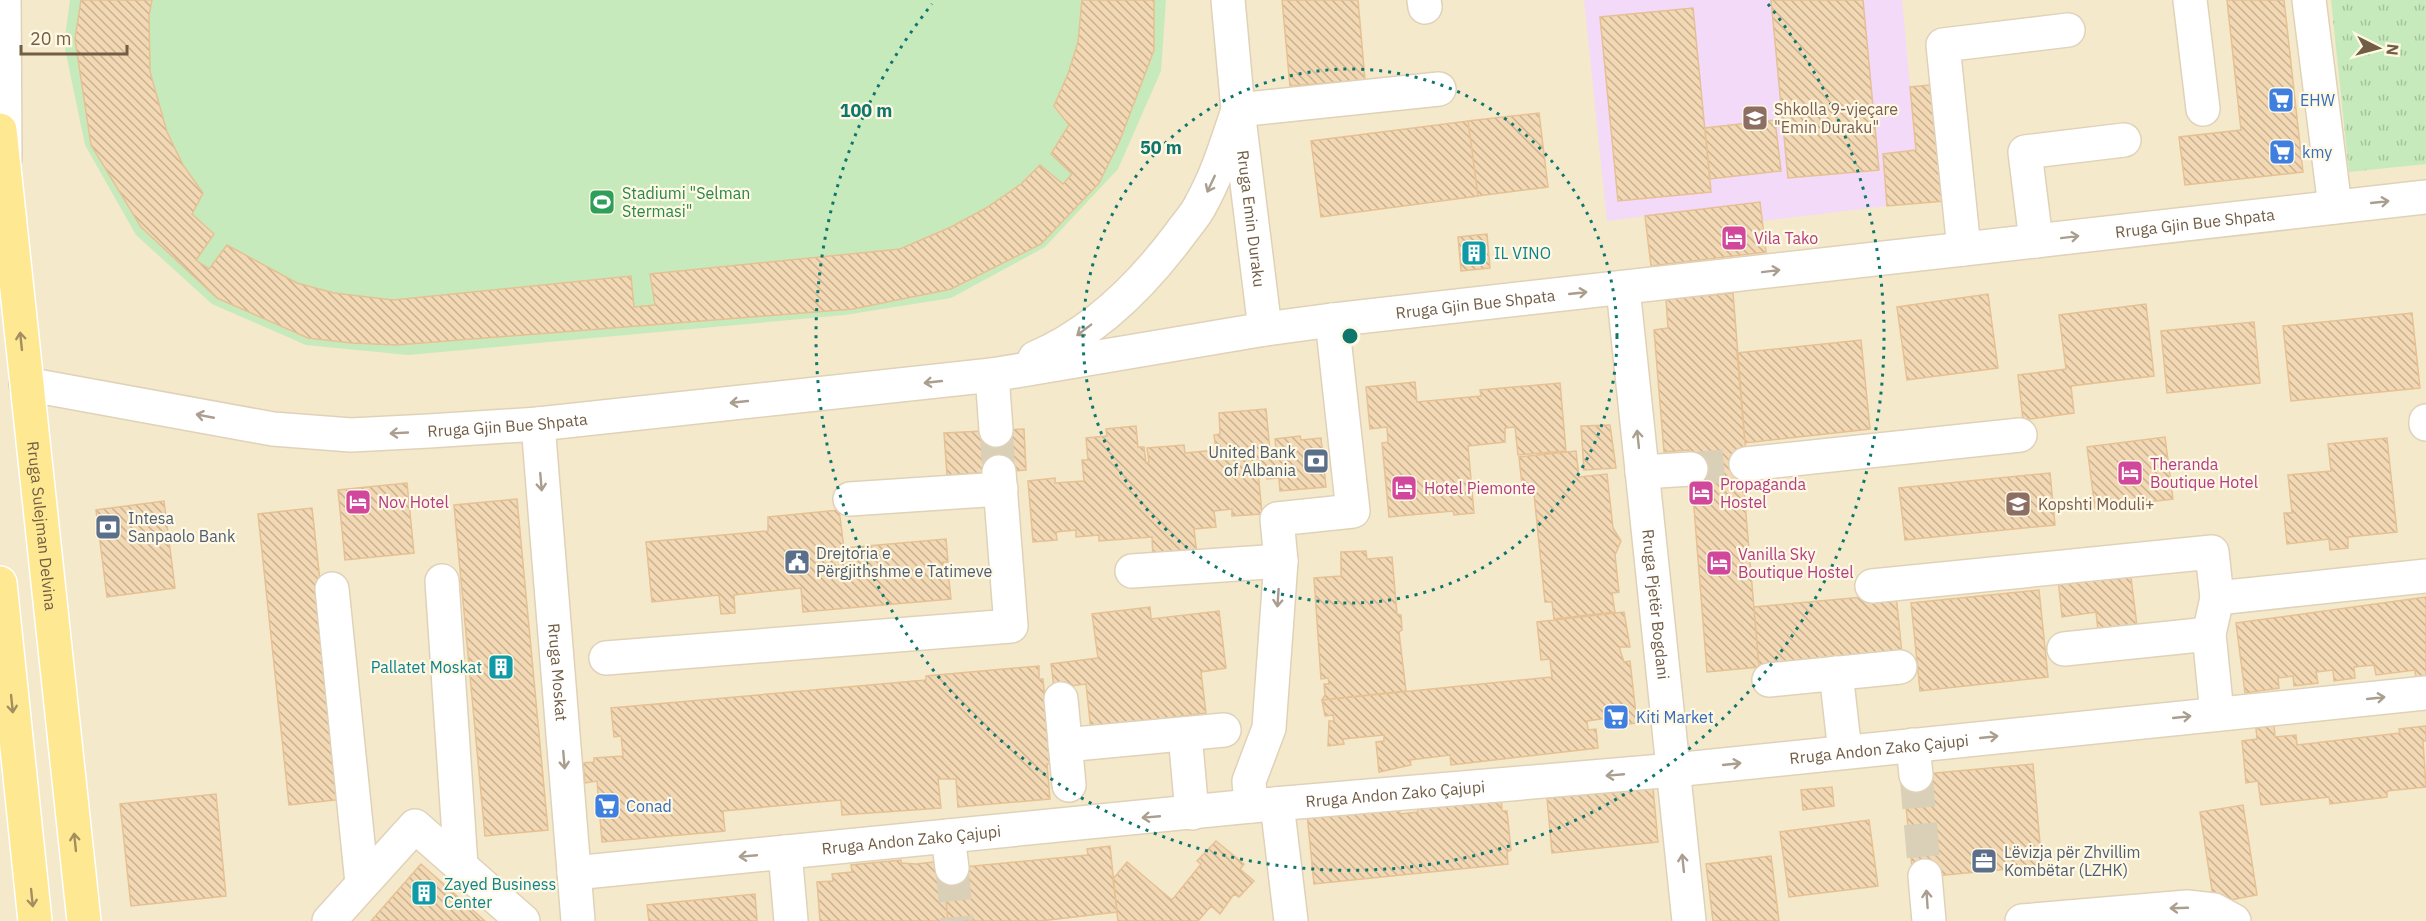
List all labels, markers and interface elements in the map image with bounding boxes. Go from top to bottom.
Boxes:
scale bar [21,18,128,56]
north arrow [2348,18,2408,78]
text: 20 m [30,27,72,50]
text: N [2382,43,2403,56]
supermarket icon: EHW [2266,85,2296,115]
place label: EHW [2300,90,2335,110]
text: 100 m [840,99,892,122]
place label: Shkolla 9-vjeçare "Emin Duraku" [1774,99,1898,137]
school or university icon: Shkolla 9-vjeçare "Emin Duraku" [1740,103,1770,133]
text: 50 m [1140,136,1182,159]
supermarket icon: kmy [2267,137,2297,167]
place label: kmy [2302,142,2332,162]
street label: Rruga Emin Duraku [1233,149,1270,288]
one-way arrow [1204,175,1216,193]
place label: Stadiumi "Selman Stermasi" [622,183,750,221]
sports icon: Stadiumi "Selman Stermasi" [587,187,617,217]
one-way arrow [2370,196,2390,207]
street label: Rruga Gjin Bue Shpata [2114,204,2276,242]
hotel icon: Vila Tako [1719,223,1749,253]
place label: Vila Tako [1754,228,1818,248]
one-way arrow [2059,232,2079,243]
building icon: IL VINO [1459,238,1489,268]
place label: IL VINO [1494,243,1551,263]
one-way arrow [1761,265,1781,276]
street label: Rruga Gjin Bue Shpata [1395,285,1557,323]
one-way arrow [1567,287,1587,298]
one-way arrow [1077,324,1093,336]
centre of rings [1340,326,1360,346]
one-way arrow [15,331,26,351]
one-way arrow [924,377,944,388]
one-way arrow [730,397,750,408]
street label: Rruga Gjin Bue Shpata [427,409,589,441]
one-way arrow [196,410,216,421]
one-way arrow [389,427,409,438]
one-way arrow [1632,430,1643,450]
street label: Rruga Sulejman Delvina [23,440,61,612]
place label: United Bank of Albania [1208,442,1297,480]
bank icon: United Bank of Albania [1301,446,1331,476]
place label: Theranda Boutique Hotel [2150,454,2258,492]
hotel icon: Theranda Boutique Hotel [2115,458,2145,488]
one-way arrow [536,472,547,492]
hotel icon: Hotel Piemonte [1389,473,1419,503]
place label: Propaganda Hostel [1720,474,1806,512]
place label: Hotel Piemonte [1424,478,1536,498]
hotel icon: Propaganda Hostel [1686,478,1716,508]
hotel icon: Nov Hotel [343,487,373,517]
school or university icon: Kopshti Moduli+ [2003,489,2033,519]
place label: Nov Hotel [378,492,449,512]
place label: Kopshti Moduli+ [2038,494,2155,514]
place label: Intesa Sanpaolo Bank [128,508,236,546]
bank icon: Intesa Sanpaolo Bank [93,512,123,542]
street label: Rruga Pjetër Bogdani [1638,528,1674,681]
place label: Drejtoria e Përgjithshme e Tatimeve [816,543,993,581]
place label: Vanilla Sky Boutique Hostel [1738,544,1854,582]
public building icon: Drejtoria e Përgjithshme e Tatimeve [782,547,812,577]
hotel icon: Vanilla Sky Boutique Hostel [1704,548,1734,578]
one-way arrow [1272,587,1283,607]
street label: Rruga Moskat [544,622,572,722]
building icon: Pallatet Moskat [486,652,516,682]
place label: Pallatet Moskat [371,657,482,677]
one-way arrow [2366,692,2386,703]
one-way arrow [7,694,18,713]
supermarket icon: Kiti Market [1601,702,1631,732]
place label: Kiti Market [1636,707,1714,727]
one-way arrow [2172,711,2192,722]
street label: Rruga Andon Zako Çajupi [1789,730,1970,768]
one-way arrow [1978,731,1998,742]
one-way arrow [559,750,570,770]
one-way arrow [1721,758,1741,769]
one-way arrow [1606,770,1626,781]
street label: Rruga Andon Zako Çajupi [1305,776,1486,811]
supermarket icon: Conad [592,791,622,821]
place label: Conad [626,796,672,816]
one-way arrow [1142,812,1161,823]
street label: Rruga Andon Zako Çajupi [821,821,1002,858]
one-way arrow [69,832,80,852]
place label: Lëvizja për Zhvillim Kombëtar (LZHK) [2004,842,2141,880]
office icon: Lëvizja për Zhvillim Kombëtar (LZHK) [1969,846,1999,876]
one-way arrow [738,851,758,862]
one-way arrow [1677,853,1688,873]
place label: Zayed Business Center [444,874,556,912]
building icon: Zayed Business Center [409,878,439,908]
one-way arrow [27,888,38,907]
one-way arrow [1921,889,1932,909]
one-way arrow [2169,902,2189,913]

